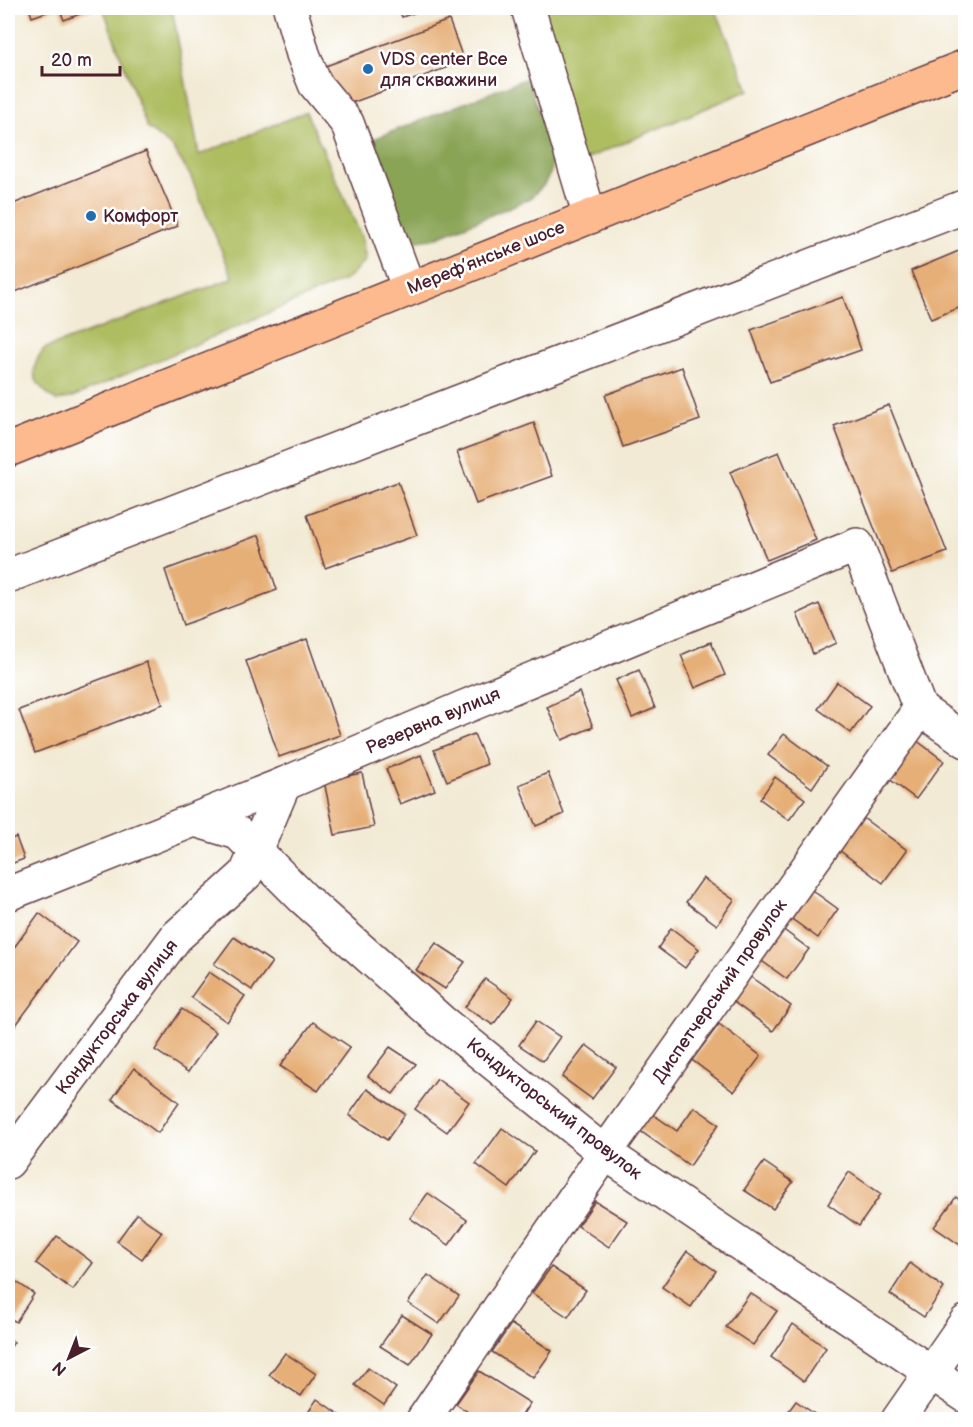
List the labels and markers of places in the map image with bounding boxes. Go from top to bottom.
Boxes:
place label: VDS center Все для скважини [380,49,508,91]
marker: VDS center Все для скважини [361,62,375,76]
place label: Комфорт [103,206,179,227]
marker: Комфорт [84,209,98,223]

